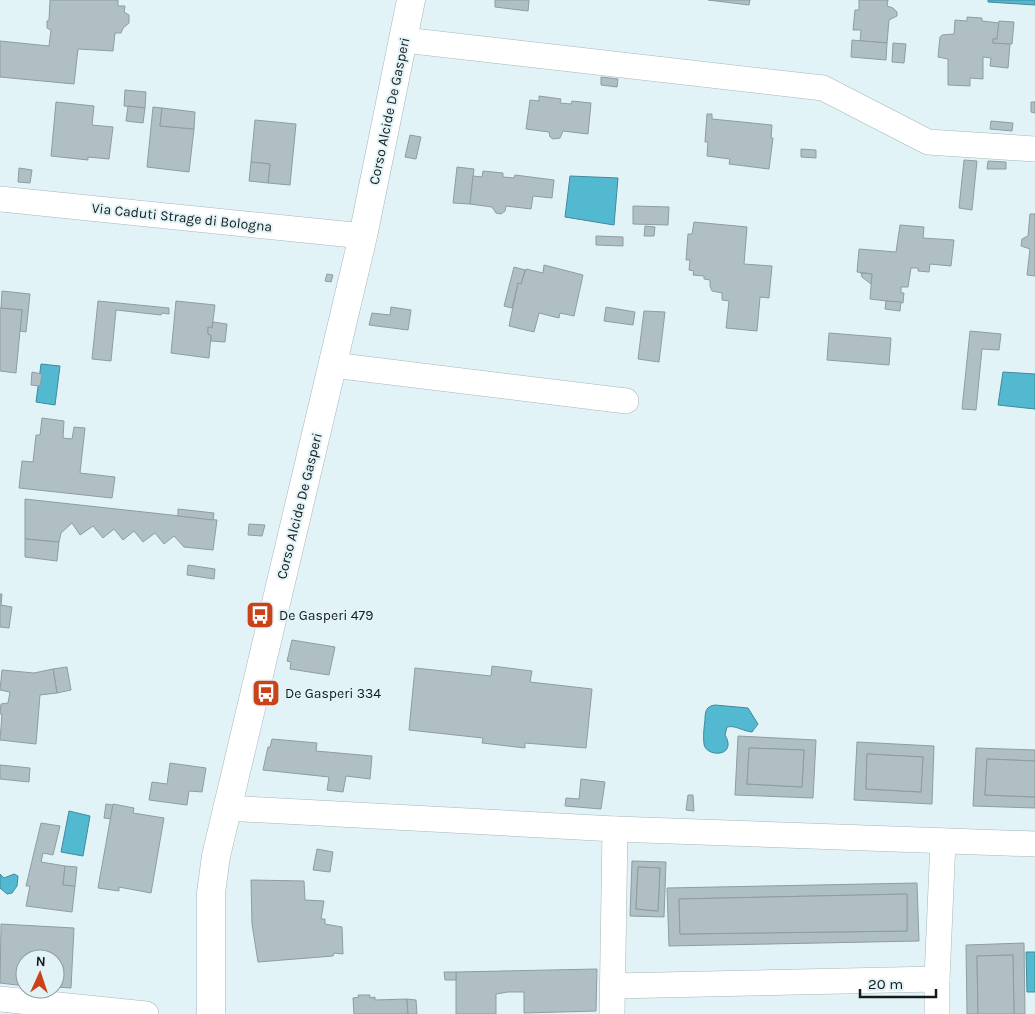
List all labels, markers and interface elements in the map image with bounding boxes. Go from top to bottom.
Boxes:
street label: Corso Alcide De Gasperi [366,36,413,186]
street label: Via Caduti Strage di Bologna [91,200,273,235]
street label: Corso Alcide De Gasperi [273,431,326,581]
bus stop icon: De Gasperi 479 [245,600,275,630]
place label: De Gasperi 479 [279,607,373,624]
bus stop icon: De Gasperi 334 [251,678,281,708]
place label: De Gasperi 334 [285,685,381,702]
north arrow [15,949,65,999]
text: N [35,953,46,970]
scale bar [860,966,936,998]
text: 20 m [868,975,903,993]

